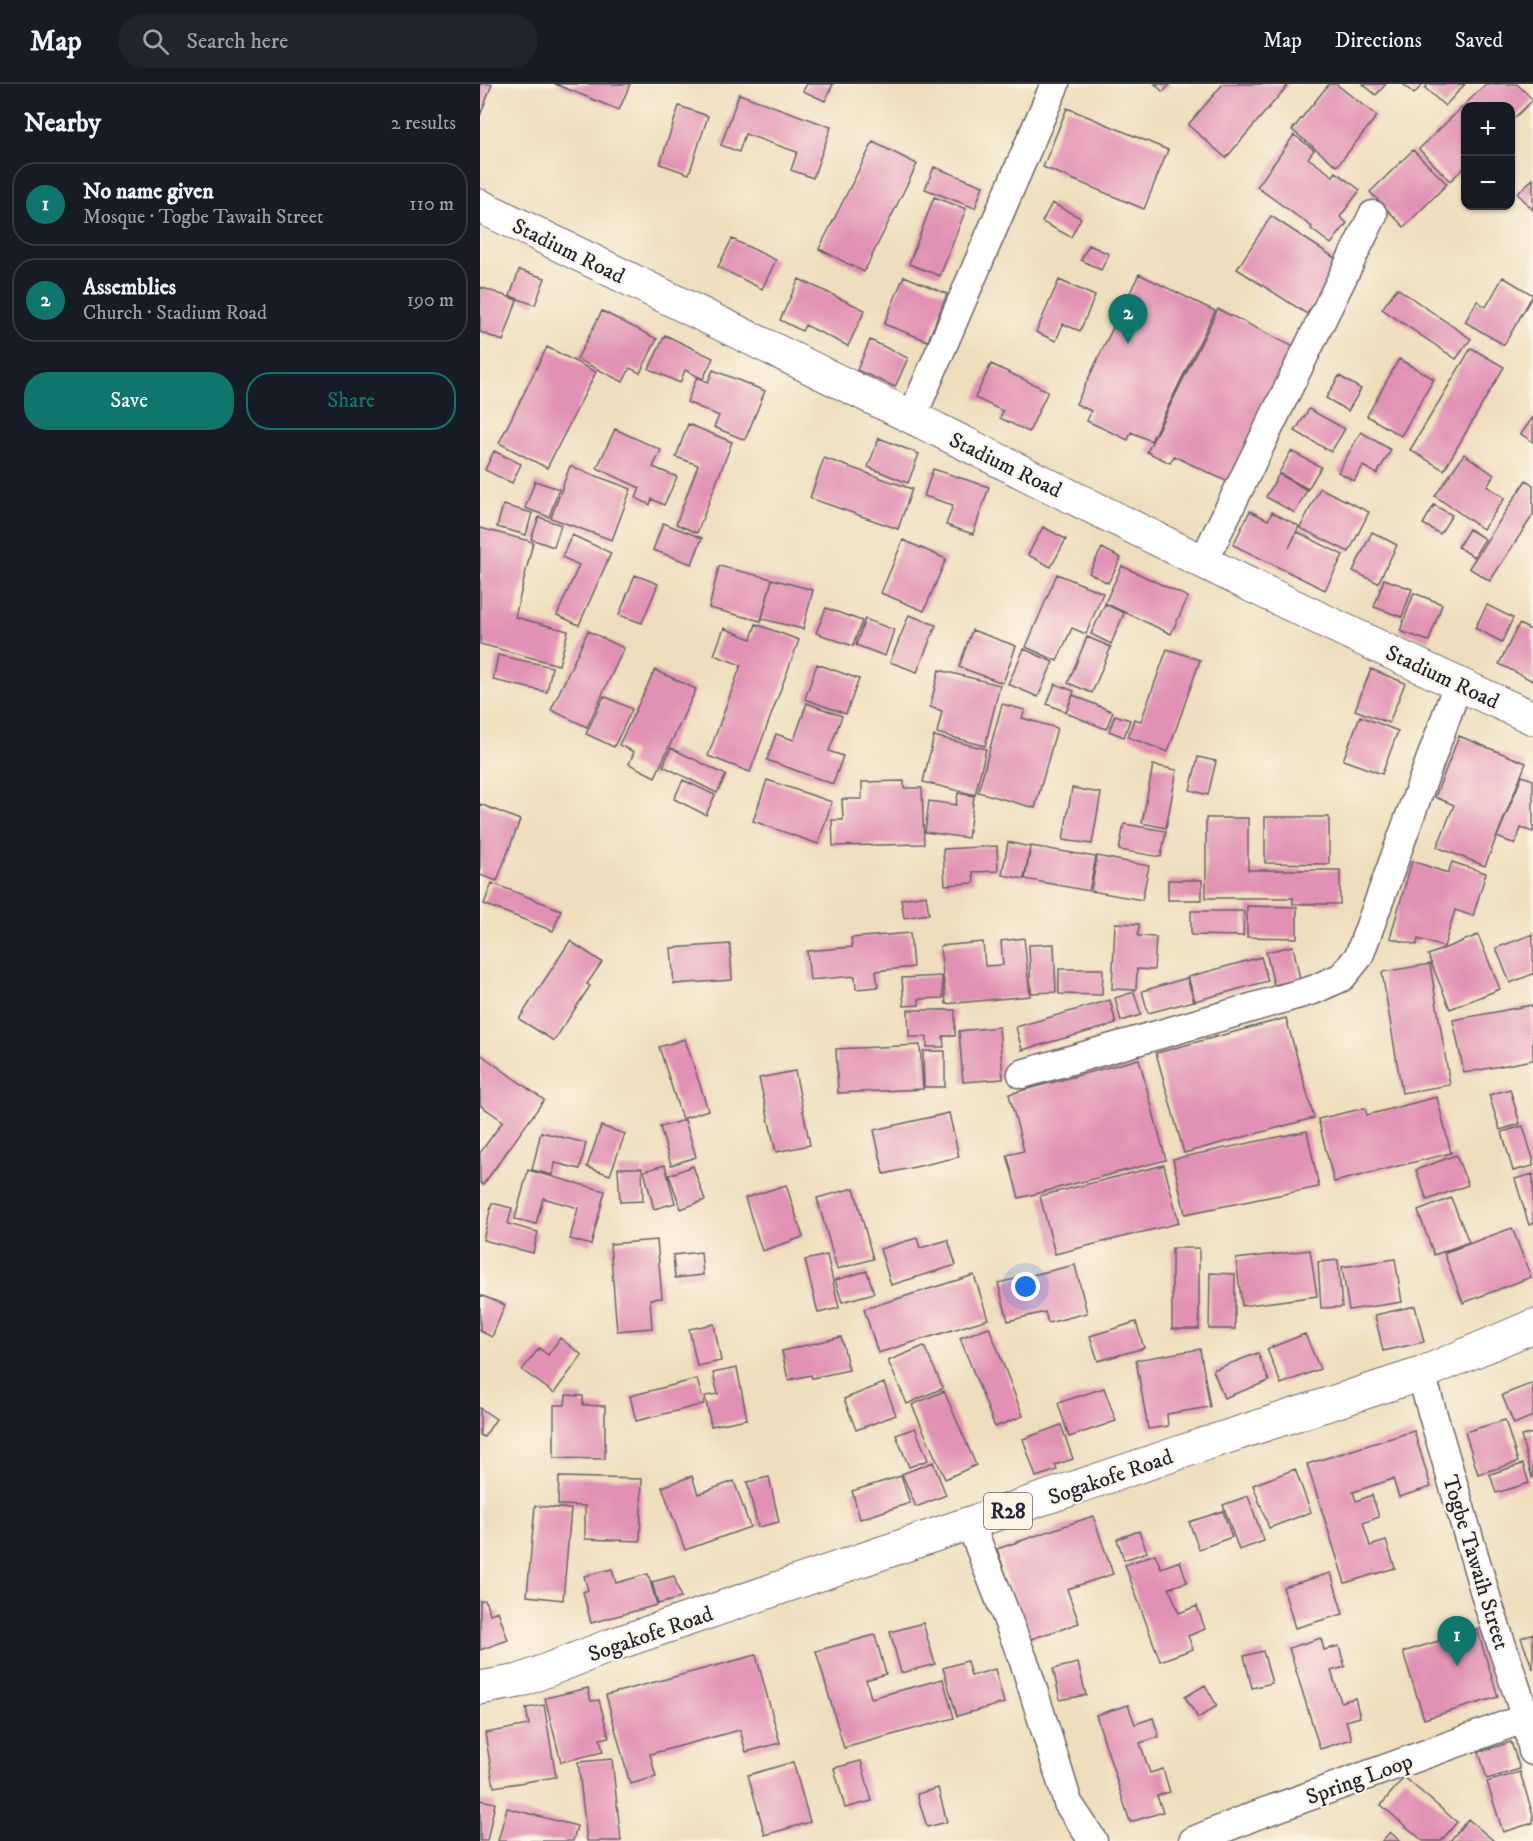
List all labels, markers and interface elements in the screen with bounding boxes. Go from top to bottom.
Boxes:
search box [118,14,538,68]
text: Map [30,24,82,59]
icon: search [139,25,172,58]
text: Search here [187,28,288,55]
text: Map [1263,28,1302,54]
text: Directions [1335,28,1422,54]
text: Saved [1455,28,1503,54]
map controls [1461,102,1515,210]
button: + [1461,102,1515,156]
text: Nearby [24,107,101,140]
text: 2 results [391,111,456,136]
button: − [1461,156,1515,210]
text: No name given [83,178,214,205]
text: 1 [42,192,49,217]
text: 110 m [409,192,454,217]
text: Mosque · Togbe Tawaih Street [83,205,323,230]
street label: Stadium Road [508,212,629,290]
text: Assemblies [83,274,176,301]
text: 2 [41,288,50,313]
text: 190 m [407,288,454,313]
pin: 2 [1108,294,1148,344]
text: Church · Stadium Road [83,301,267,326]
button: Save [24,372,234,430]
button: Share [246,372,456,430]
street label: Stadium Road [945,426,1066,504]
street label: Stadium Road [1381,639,1503,715]
your location [1011,1272,1040,1301]
street label: Sogakofe Road [1045,1443,1176,1511]
street label: Togbe Tawaih Street [1436,1472,1515,1653]
road number: R28 [984,1493,1032,1529]
street label: Sogakofe Road [585,1600,716,1668]
pin: 1 [1438,1616,1476,1666]
street label: Spring Loop [1302,1748,1417,1811]

